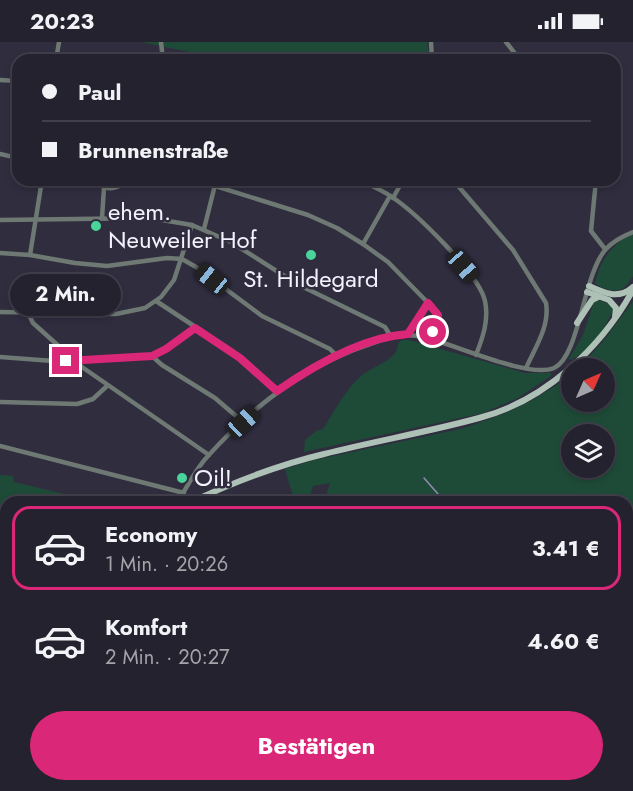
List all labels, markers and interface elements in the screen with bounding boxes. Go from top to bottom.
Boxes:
text: 20:23 [30,5,94,37]
text: Paul [78,76,122,108]
text: Brunnenstraße [78,134,229,166]
place label: ehem. Neuweiler Hof [108,194,258,257]
marker: ehem. Neuweiler Hof [89,219,103,233]
car [444,247,482,285]
marker: St. Hildegard [304,248,318,262]
car [192,261,232,297]
place label: St. Hildegard [243,261,379,296]
callout: 2 Min. [10,274,122,316]
text: 2 Min. [35,280,96,309]
route start [419,318,446,345]
route end [52,347,79,374]
north arrow [561,358,615,412]
map controls [561,358,615,478]
car [224,403,262,441]
button: layers [561,424,615,478]
place label: Oil! [194,460,232,495]
marker: Oil! [175,471,189,485]
text: Economy [105,518,197,550]
icon: car [33,521,87,575]
text: 3.41 € [532,532,600,564]
text: 1 Min. · 20:26 [105,550,228,579]
text: Komfort [105,611,187,643]
icon: car [33,614,87,668]
text: 4.60 € [527,625,600,657]
text: 2 Min. · 20:27 [105,643,230,672]
button: Bestätigen [30,711,603,780]

